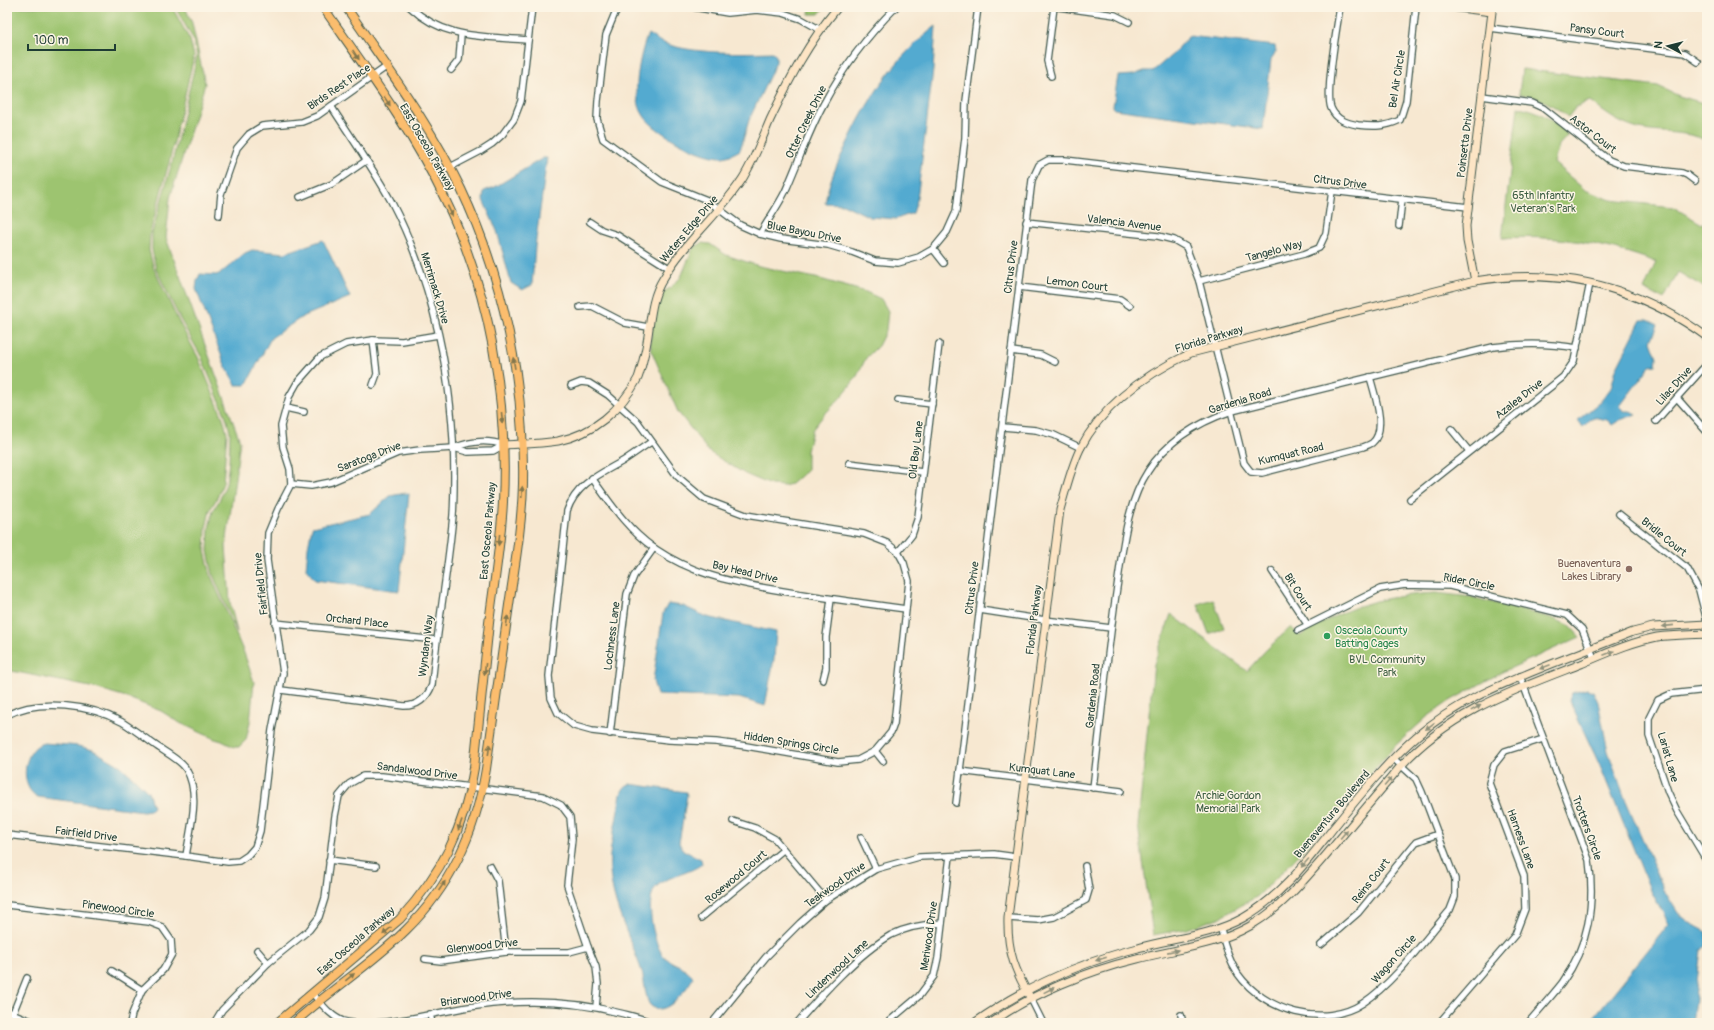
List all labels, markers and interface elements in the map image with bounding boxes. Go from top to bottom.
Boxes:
street label: Pansy Court [1569,21,1626,41]
scale bar [28,26,115,52]
north arrow [1648,26,1688,66]
text: 100 m [34,33,69,48]
text: N [1652,40,1666,49]
street label: Bel Air Circle [1386,49,1408,109]
one-way arrow [352,50,360,60]
street label: Birds Rest Place [305,61,373,113]
street label: Otter Creek Drive [783,83,829,161]
one-way arrow [383,96,391,106]
street label: East Osceola Parkway [397,101,457,193]
street label: Poinsetta Drive [1454,107,1476,179]
street label: Astor Court [1567,112,1619,156]
street label: Citrus Drive [1313,172,1368,192]
park label: 65th Infantry Veteran's Park [1510,189,1576,215]
street label: Waters Edge Drive [657,193,721,265]
one-way arrow [447,205,454,217]
street label: Valencia Avenue [1086,212,1162,234]
street label: Blue Bayou Drive [766,218,843,246]
street label: Tangelo Way [1245,237,1304,265]
street label: Citrus Drive [1001,239,1021,294]
street label: Merrimack Drive [418,251,452,326]
street label: Lemon Court [1045,274,1109,294]
street label: Florida Parkway [1173,322,1245,356]
one-way arrow [511,357,517,369]
street label: Lilac Drive [1653,364,1695,408]
street label: Azalea Drive [1493,376,1546,422]
street label: Gardenia Road [1207,385,1273,417]
one-way arrow [498,412,505,424]
street label: Old Bay Lane [906,420,926,480]
street label: Saratoga Drive [335,439,403,475]
street label: Kumquat Road [1257,440,1325,468]
street label: East Osceola Parkway [477,481,499,580]
one-way arrow [519,485,525,498]
street label: Bridle Court [1639,515,1690,560]
one-way arrow [496,534,503,546]
street label: Fairfield Drive [251,552,271,616]
place label: Buenaventura Lakes Library [1557,557,1621,583]
street label: Bay Head Drive [711,558,780,586]
street label: Citrus Drive [962,560,982,615]
marker: Buenaventura Lakes Library [1624,564,1634,574]
street label: Bit Court [1281,571,1315,614]
street label: Rider Circle [1442,571,1496,593]
street label: Florida Parkway [1023,584,1045,656]
street label: Lochness Lane [601,600,623,671]
street label: Orchard Place [325,611,390,631]
street label: Wyndam Way [416,614,436,678]
one-way arrow [504,615,510,628]
one-way arrow [1662,622,1674,629]
place label: Osceola County Batting Cages [1335,624,1408,650]
marker: Osceola County Batting Cages [1322,631,1332,641]
one-way arrow [1604,649,1616,655]
park label: BVL Community Park [1349,653,1425,679]
one-way arrow [481,663,488,675]
street label: Gardenia Road [1083,663,1103,729]
one-way arrow [1539,664,1551,670]
one-way arrow [1471,705,1482,712]
one-way arrow [1425,721,1436,730]
street label: Hidden Springs Circle [742,729,840,757]
street label: Lariat Lane [1655,730,1681,784]
one-way arrow [486,744,492,756]
street label: Sandalwood Drive [376,760,459,782]
street label: Kumquat Lane [1008,760,1076,782]
street label: Buenaventura Boulevard [1291,767,1373,861]
one-way arrow [1383,777,1392,787]
park label: Archie Gordon Memorial Park [1195,789,1261,815]
street label: Trotters Circle [1569,794,1605,862]
street label: Harness Lane [1504,807,1538,871]
one-way arrow [457,819,463,831]
street label: Fairfield Drive [54,824,118,844]
one-way arrow [1340,828,1349,839]
street label: Rosewood Court [703,847,770,906]
street label: Reins Court [1349,855,1393,906]
one-way arrow [1301,858,1310,868]
street label: Teakwood Drive [802,859,868,911]
one-way arrow [438,881,446,892]
street label: Pinewood Circle [81,897,156,921]
street label: Meriwood Drive [918,900,940,971]
street label: East Osceola Parkway [315,904,397,978]
one-way arrow [382,926,392,935]
street label: Wagon Circle [1369,932,1420,986]
street label: Glenwood Drive [446,936,519,956]
street label: Lindenwood Lane [803,936,871,1001]
one-way arrow [1167,948,1179,954]
one-way arrow [1095,956,1107,962]
one-way arrow [344,973,355,982]
street label: Briarwood Drive [440,986,513,1009]
one-way arrow [1044,987,1055,993]

